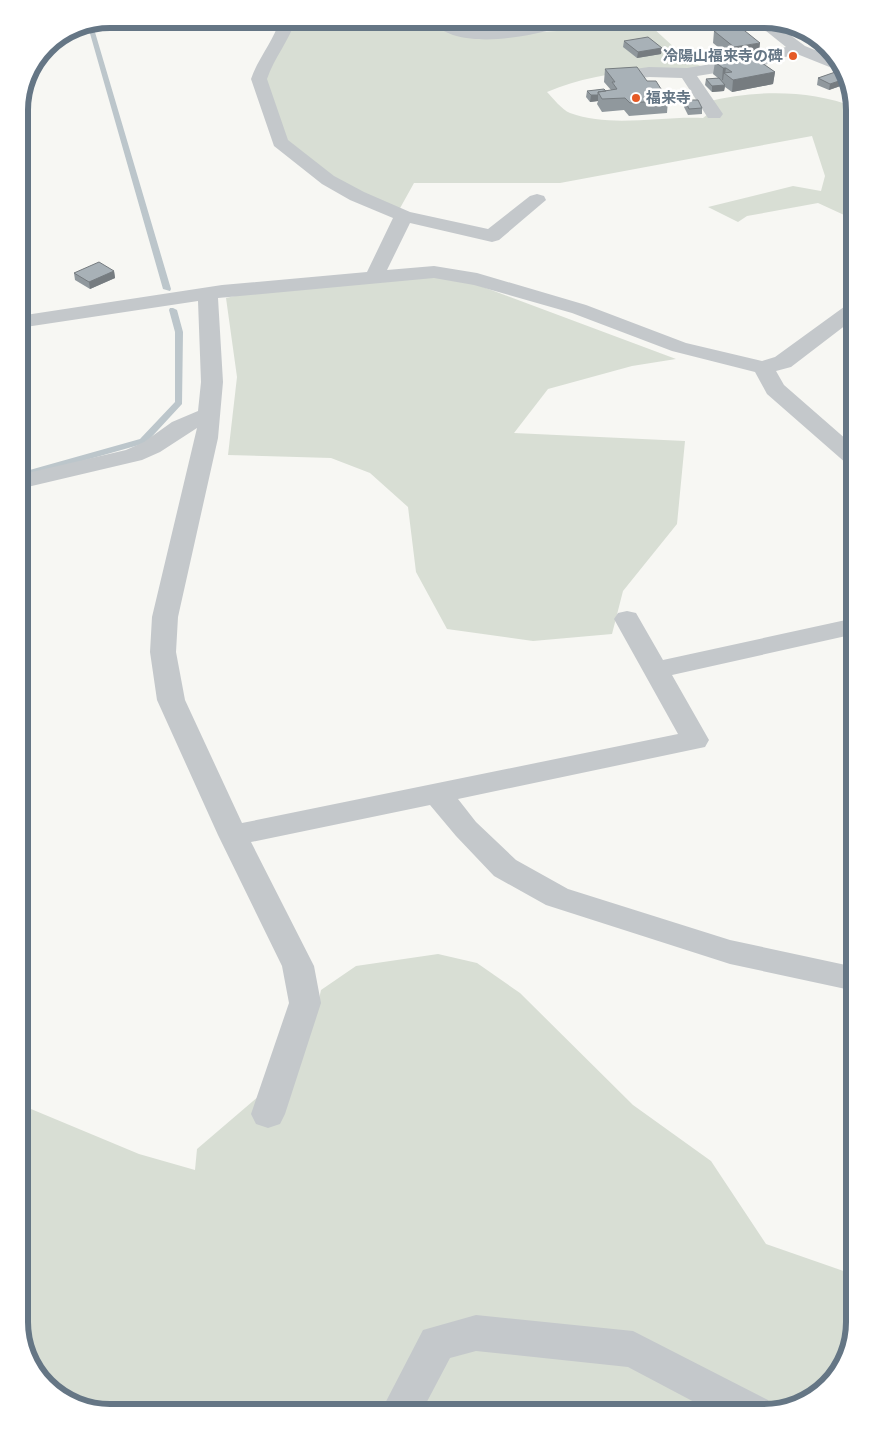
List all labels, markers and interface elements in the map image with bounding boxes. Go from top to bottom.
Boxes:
place label: 冷陽山福来寺の碑 [663,46,783,66]
marker: 冷陽山福来寺の碑 [787,50,799,62]
place label: 福来寺 [645,88,691,108]
marker: 福来寺 [630,92,642,104]

